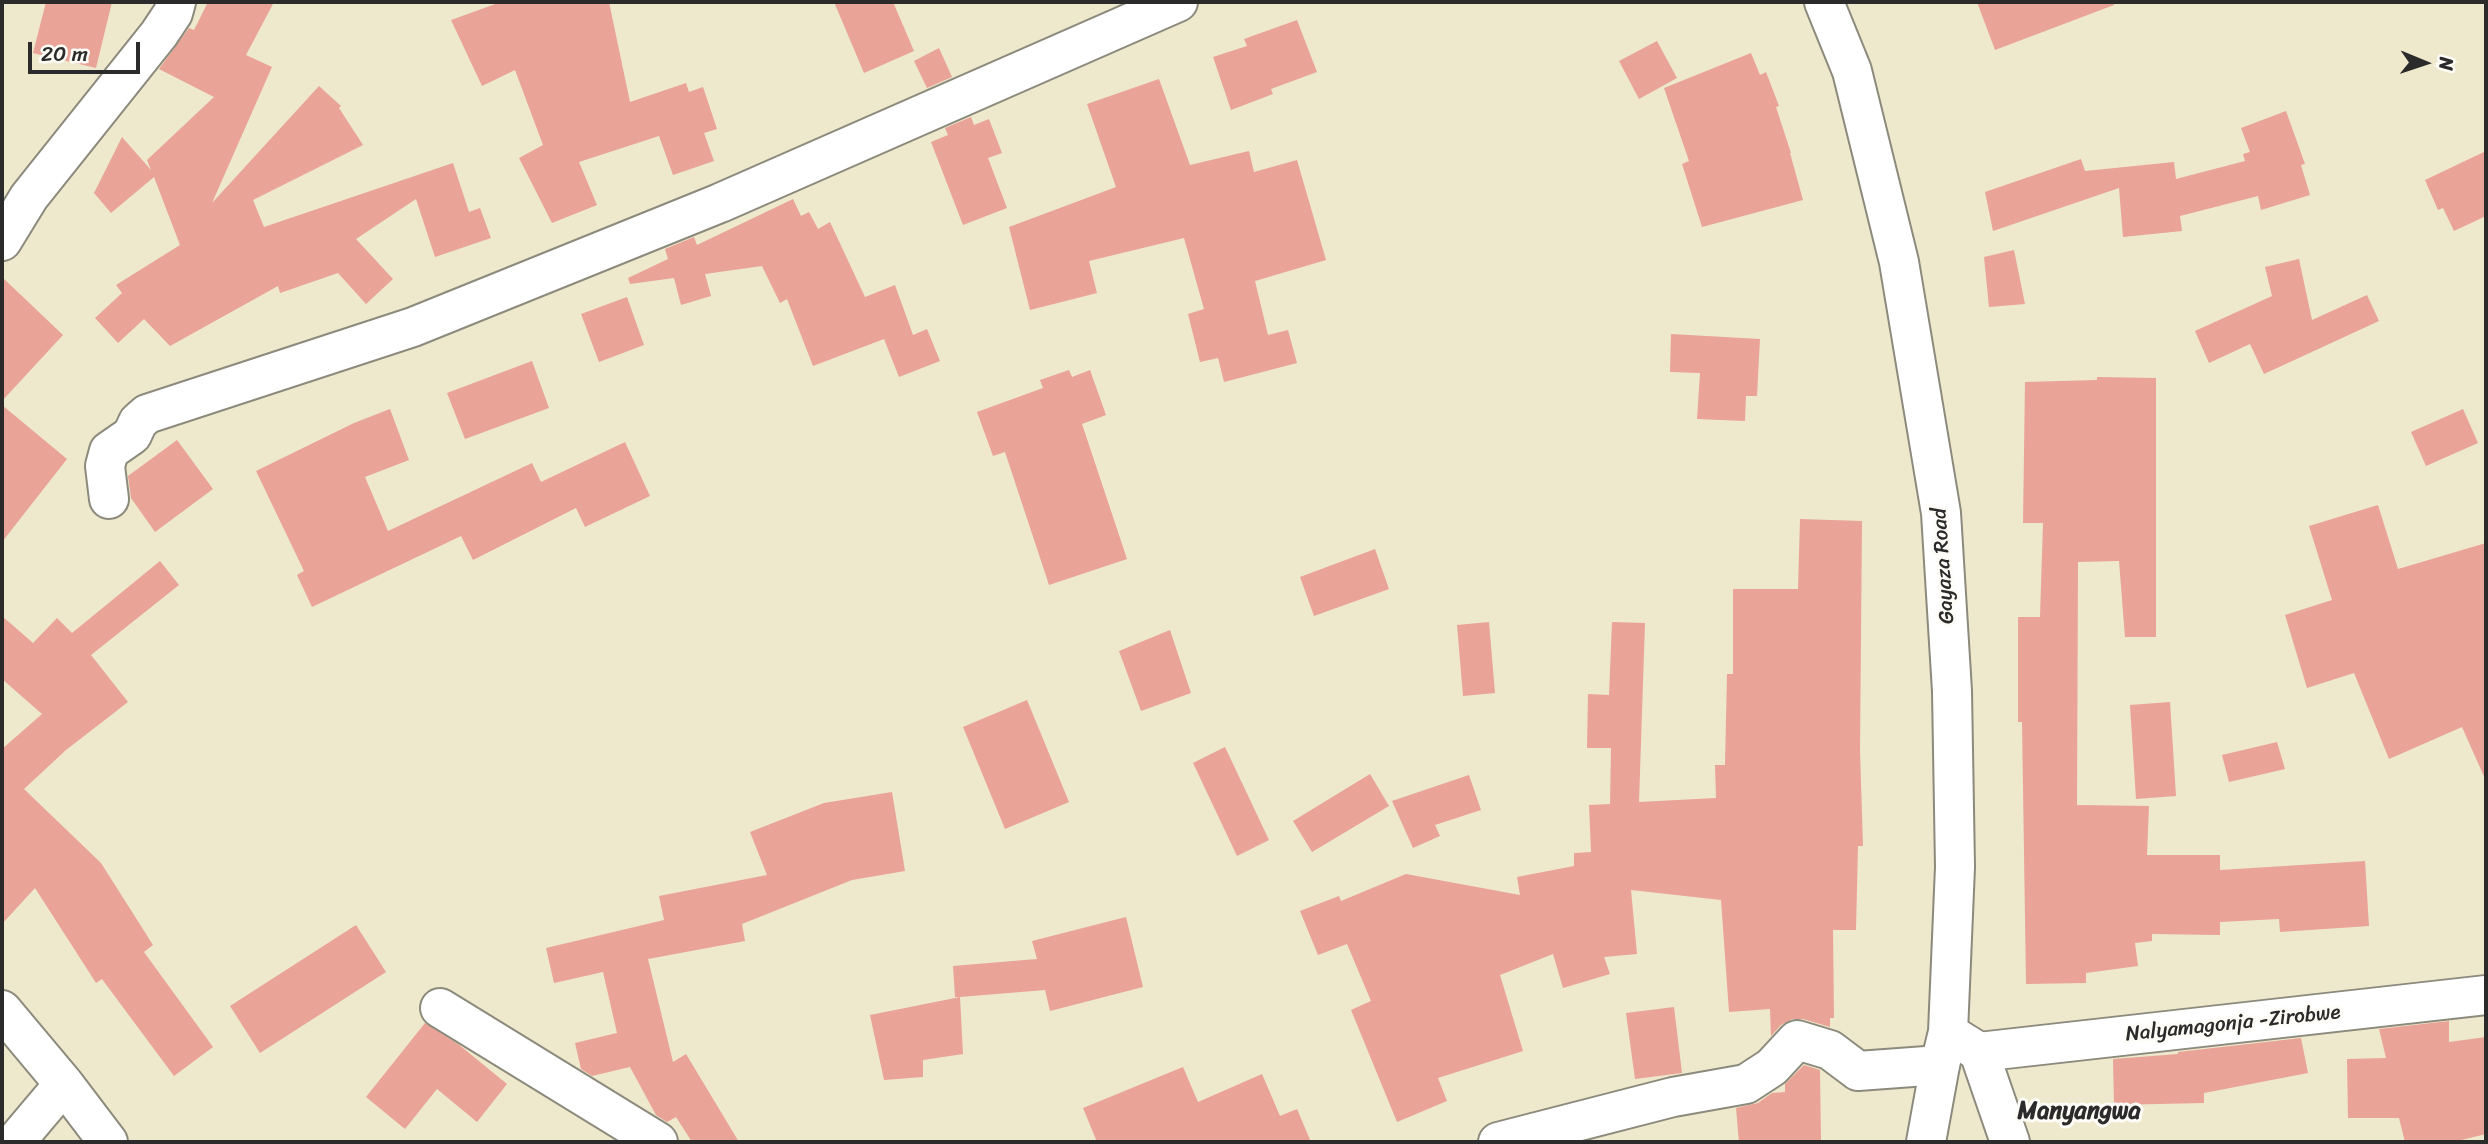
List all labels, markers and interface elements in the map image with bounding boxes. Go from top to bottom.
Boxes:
scale bar [32,28,144,72]
north arrow [2390,28,2460,98]
text: 20 m [41,35,88,73]
text: N [2430,57,2463,71]
street label: Gayaza Road [1927,507,1961,625]
street label: Nalyamagonja -Zirobwe [2124,1000,2342,1048]
district label: Manyangwa [2018,1098,2140,1126]

